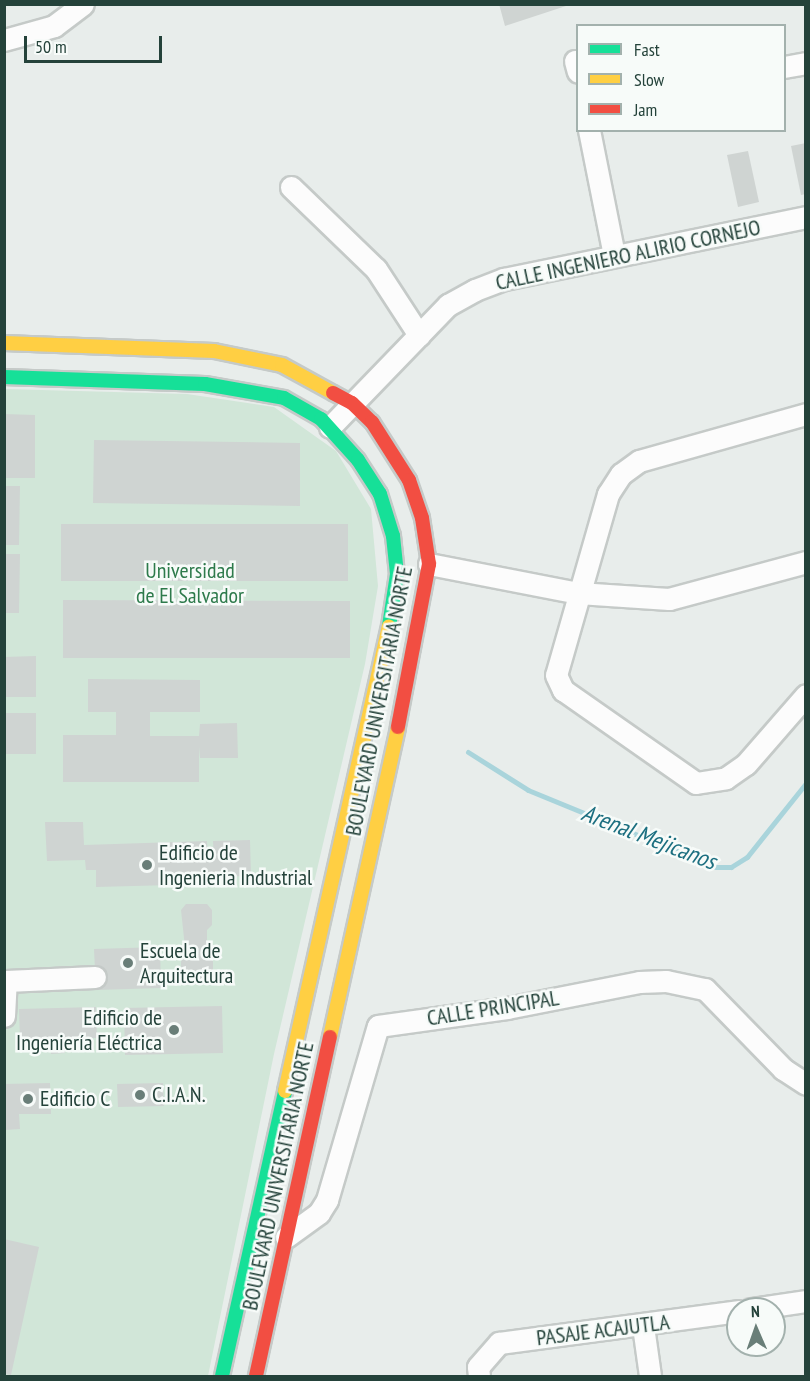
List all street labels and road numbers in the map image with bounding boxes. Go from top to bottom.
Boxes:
street label: CALLE INGENIERO ALIRIO CORNEJO [493,214,763,296]
street label: BOULEVARD UNIVERSITARIA NORTE [340,564,418,838]
street label: CALLE PRINCIPAL [425,985,561,1031]
street label: BOULEVARD UNIVERSITARIA NORTE [237,1039,319,1313]
street label: PASAJE ACAJUTLA [535,1309,671,1351]

